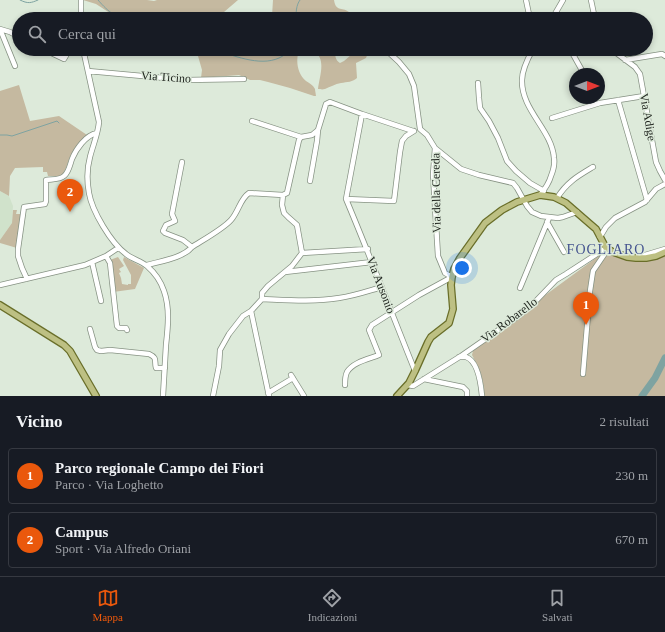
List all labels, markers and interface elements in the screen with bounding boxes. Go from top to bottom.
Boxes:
search box [12,12,653,56]
icon: search [26,23,48,45]
text: Cerca qui [58,26,116,42]
street label: Via Ticino [140,68,192,86]
north arrow [569,68,605,104]
street label: Via Adige [637,92,659,142]
street label: Via della Cereda [428,152,444,233]
pin: 2 [57,179,83,212]
district label: FOGLIARO [567,242,645,257]
street label: Via Ausonio [364,255,398,315]
your location [452,258,472,278]
pin: 1 [573,292,599,325]
street label: Via Robarello [478,294,540,346]
text: Vicino [16,412,63,431]
text: 2 risultati [600,414,649,429]
text: Parco regionale Campo dei Fiori [55,460,264,476]
text: 1 [27,468,33,483]
text: 230 m [615,468,648,483]
text: Parco · Via Loghetto [55,477,163,492]
text: Campus [55,524,108,540]
text: 2 [27,532,33,547]
text: 670 m [615,532,648,547]
text: Sport · Via Alfredo Oriani [55,541,191,556]
tab: Mappa [92,587,123,623]
tab: Indicazioni [308,587,357,623]
tab: Salvati [542,587,573,623]

